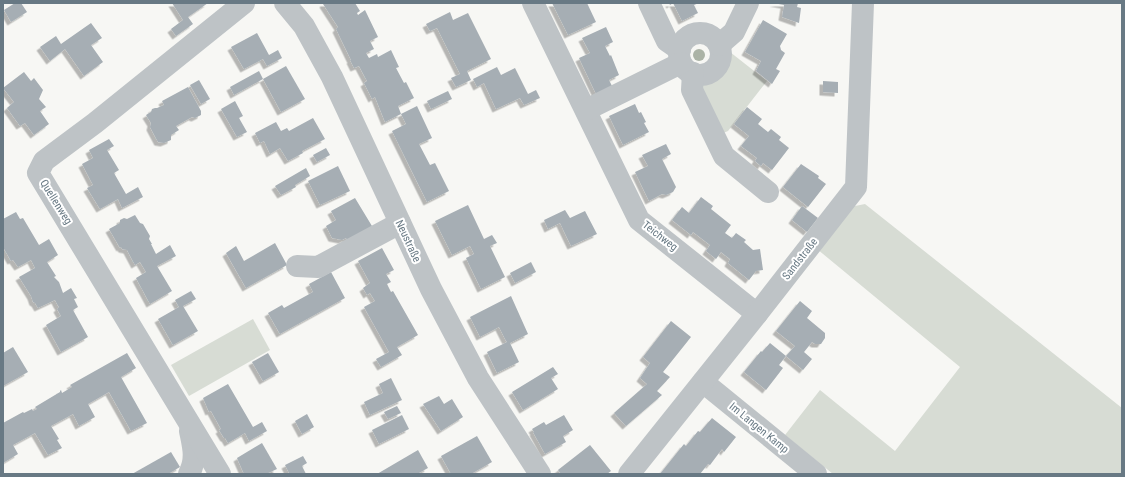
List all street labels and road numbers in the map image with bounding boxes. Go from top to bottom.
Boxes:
street label: Quellenweg [37,177,75,227]
street label: Neustraße [393,218,423,264]
street label: Teichweg [640,218,680,254]
street label: Sandstraße [780,236,820,282]
street label: Im Langen Kamp [727,400,791,456]

